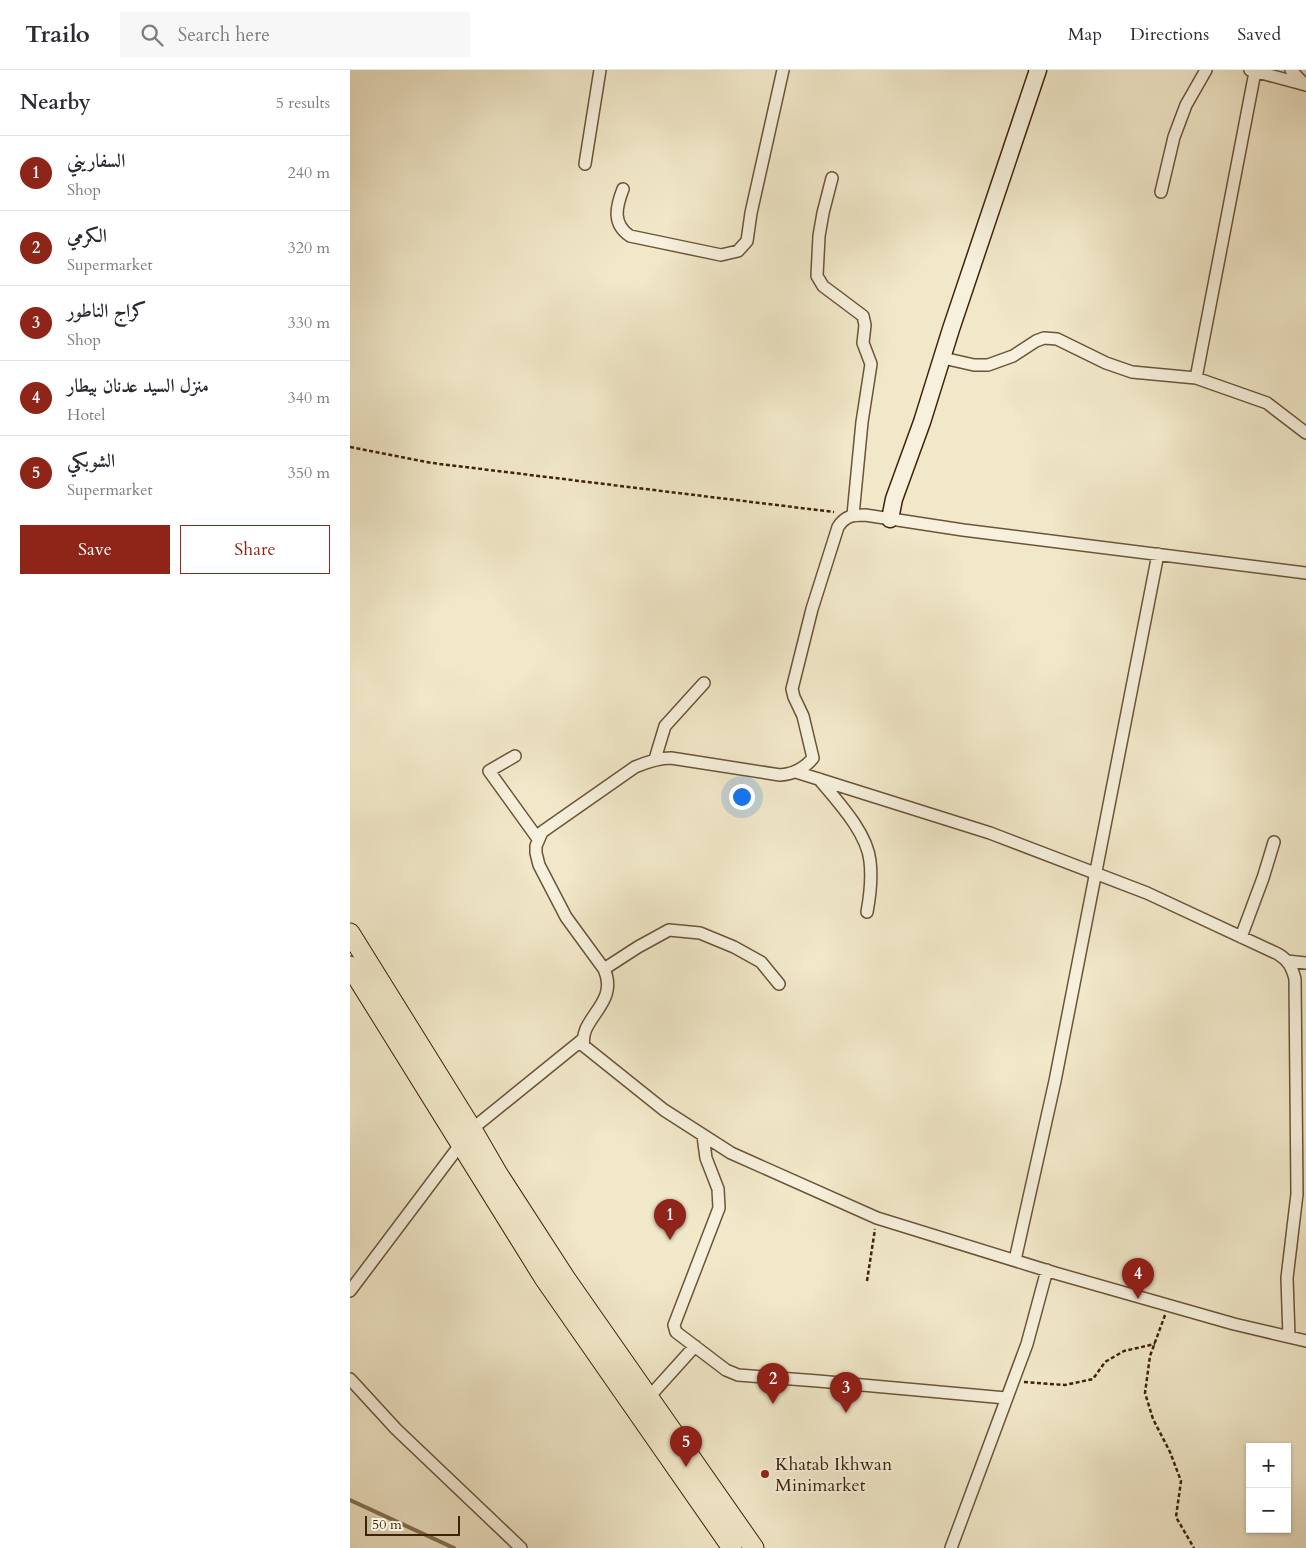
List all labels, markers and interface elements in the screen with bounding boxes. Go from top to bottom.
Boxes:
search box [120,12,470,57]
text: Trailo [25,18,90,51]
icon: search [138,21,166,49]
text: Search here [178,22,270,48]
text: Map [1068,22,1102,47]
text: Directions [1130,22,1209,47]
text: Saved [1237,22,1281,47]
text: Nearby [20,88,91,117]
text: 5 results [276,92,330,114]
text: السفاريني [67,148,125,174]
text: 1 [32,162,40,184]
text: 240 m [288,162,330,184]
text: Shop [67,179,101,201]
text: الكرمي [67,223,107,249]
text: 2 [32,237,40,259]
text: 320 m [288,237,330,259]
text: Supermarket [67,254,153,276]
text: كراج الناطور [67,298,146,324]
text: 3 [32,312,40,334]
text: 330 m [288,312,330,334]
text: Shop [67,329,101,351]
text: منزل السيد عدنان بيطار [67,373,209,399]
text: 4 [32,387,40,409]
text: 340 m [288,387,330,409]
text: Hotel [67,404,105,426]
text: الشوبكي [67,448,115,474]
text: 5 [32,462,40,484]
text: 350 m [288,462,330,484]
text: Supermarket [67,479,153,501]
button: Save [20,525,170,574]
button: Share [180,525,330,574]
your location [729,784,755,810]
pin: 1 [654,1199,686,1240]
pin: 4 [1122,1258,1154,1299]
pin: 2 [757,1363,789,1404]
pin: 3 [830,1372,862,1413]
pin: 5 [670,1426,702,1467]
map controls [1246,1443,1291,1533]
button: + [1246,1443,1291,1488]
place label: Khatab Ikhwan Minimarket [775,1452,893,1498]
marker: Khatab Ikhwan Minimarket [759,1468,771,1480]
button: − [1246,1488,1291,1533]
scale bar [365,1513,460,1536]
text: 50 m [372,1515,402,1534]

